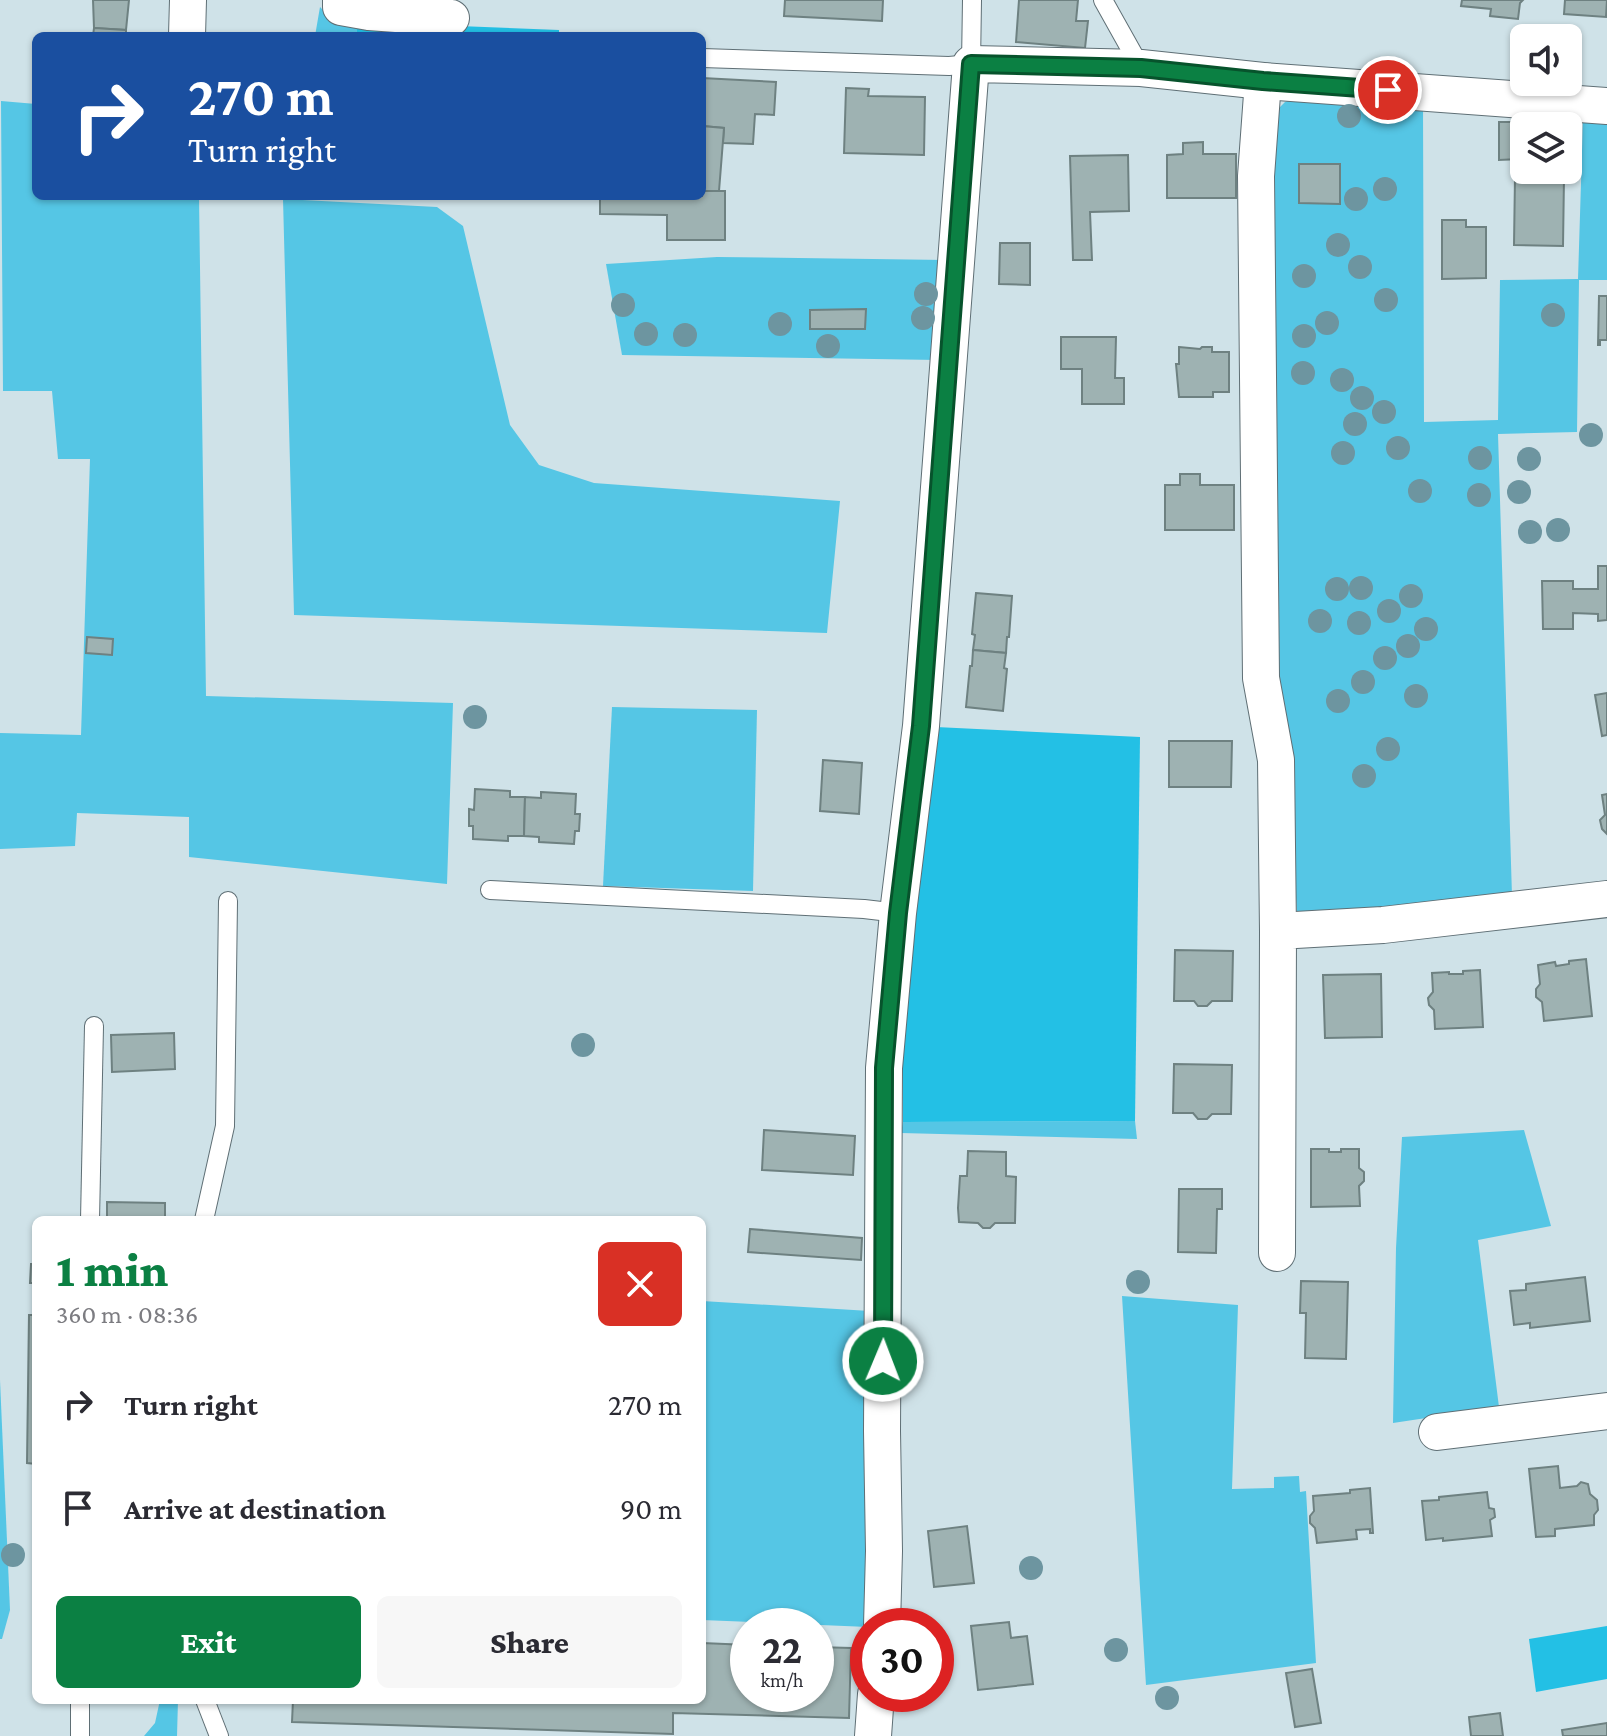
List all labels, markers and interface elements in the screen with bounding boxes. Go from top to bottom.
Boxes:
map controls [1510,24,1582,184]
button: sound [1510,24,1582,96]
pin [1354,56,1422,124]
icon: right [56,64,160,168]
text: 270 m [188,65,334,127]
icon: arrive [1366,68,1410,112]
button: layers [1510,112,1582,184]
text: Turn right [188,130,336,170]
button: close [598,1242,682,1326]
text: 1 min [56,1243,168,1296]
text: 360 m · 08:36 [56,1300,198,1329]
position arrow [841,1319,925,1403]
icon: right [56,1382,100,1426]
text: Turn right [124,1388,258,1421]
text: 270 m [608,1388,682,1421]
icon: arrive [56,1486,100,1530]
text: Arrive at destination [124,1492,386,1525]
text: 90 m [620,1492,682,1525]
button: Exit [56,1596,361,1688]
button: Share [377,1596,682,1688]
speed limit sign: 30 [850,1608,954,1712]
text: 22 [762,1627,802,1672]
text: km/h [760,1669,804,1691]

